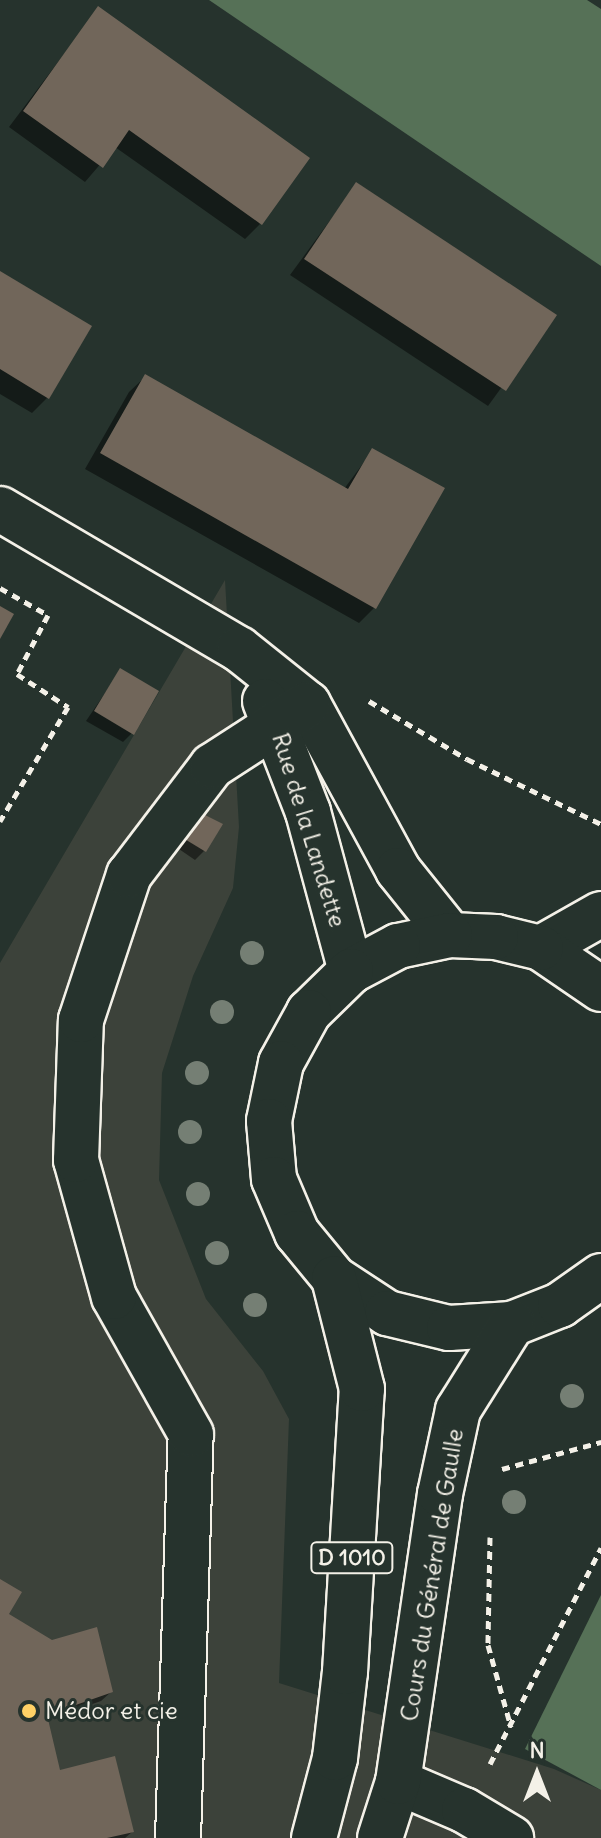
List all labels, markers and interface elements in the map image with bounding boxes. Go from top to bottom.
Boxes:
street label: Rue de la Landette [266,730,352,930]
street label: Cours du Général de Gaulle [395,1427,469,1723]
road number: D 1010 [310,1540,394,1576]
place label: Médor et cie [45,1697,178,1725]
marker: Médor et cie [20,1702,38,1720]
north arrow [497,1734,577,1814]
text: N [529,1736,545,1764]

